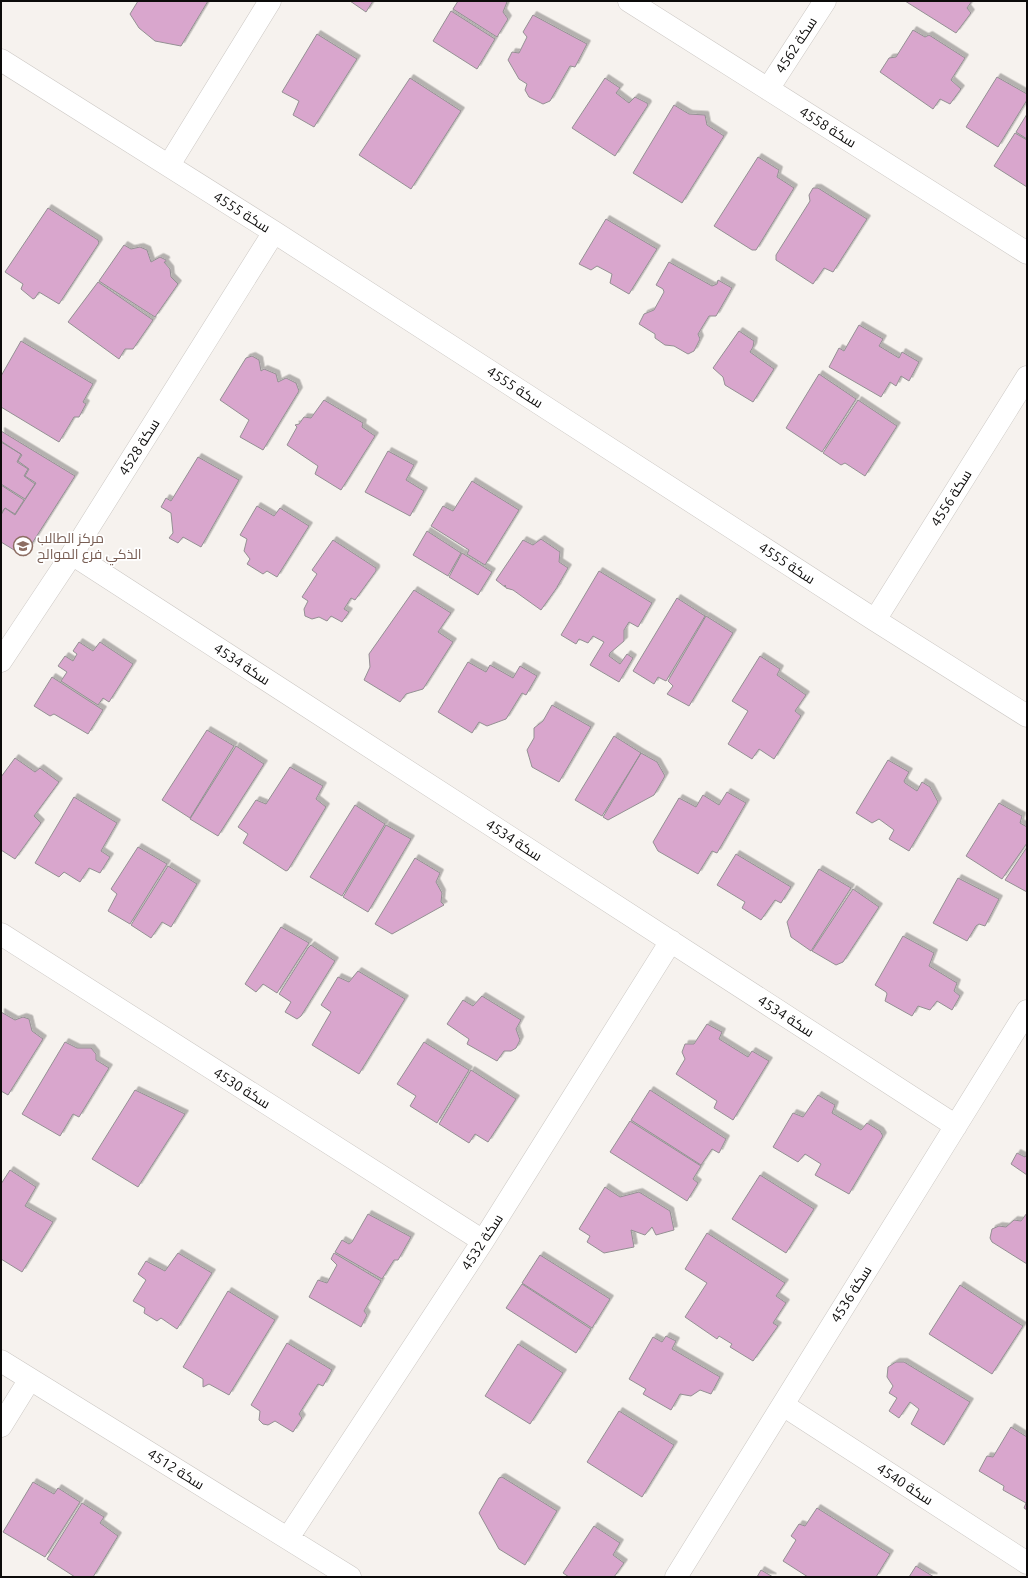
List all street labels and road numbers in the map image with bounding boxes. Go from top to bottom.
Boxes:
street label: سكة 4562 [772,14,820,76]
street label: سكة 4558 [797,103,859,151]
street label: سكة 4555 [211,188,273,236]
street label: سكة 4555 [484,363,546,411]
street label: سكة 4528 [115,416,163,478]
street label: سكة 4556 [927,467,975,529]
street label: سكة 4555 [756,539,818,587]
street label: سكة 4534 [211,640,273,688]
street label: سكة 4534 [483,816,545,864]
street label: سكة 4534 [755,992,817,1040]
street label: سكة 4530 [211,1064,273,1112]
street label: سكة 4532 [458,1211,506,1273]
street label: سكة 4536 [827,1263,875,1325]
street label: سكة 4512 [145,1445,207,1493]
street label: سكة 4540 [874,1460,936,1508]

